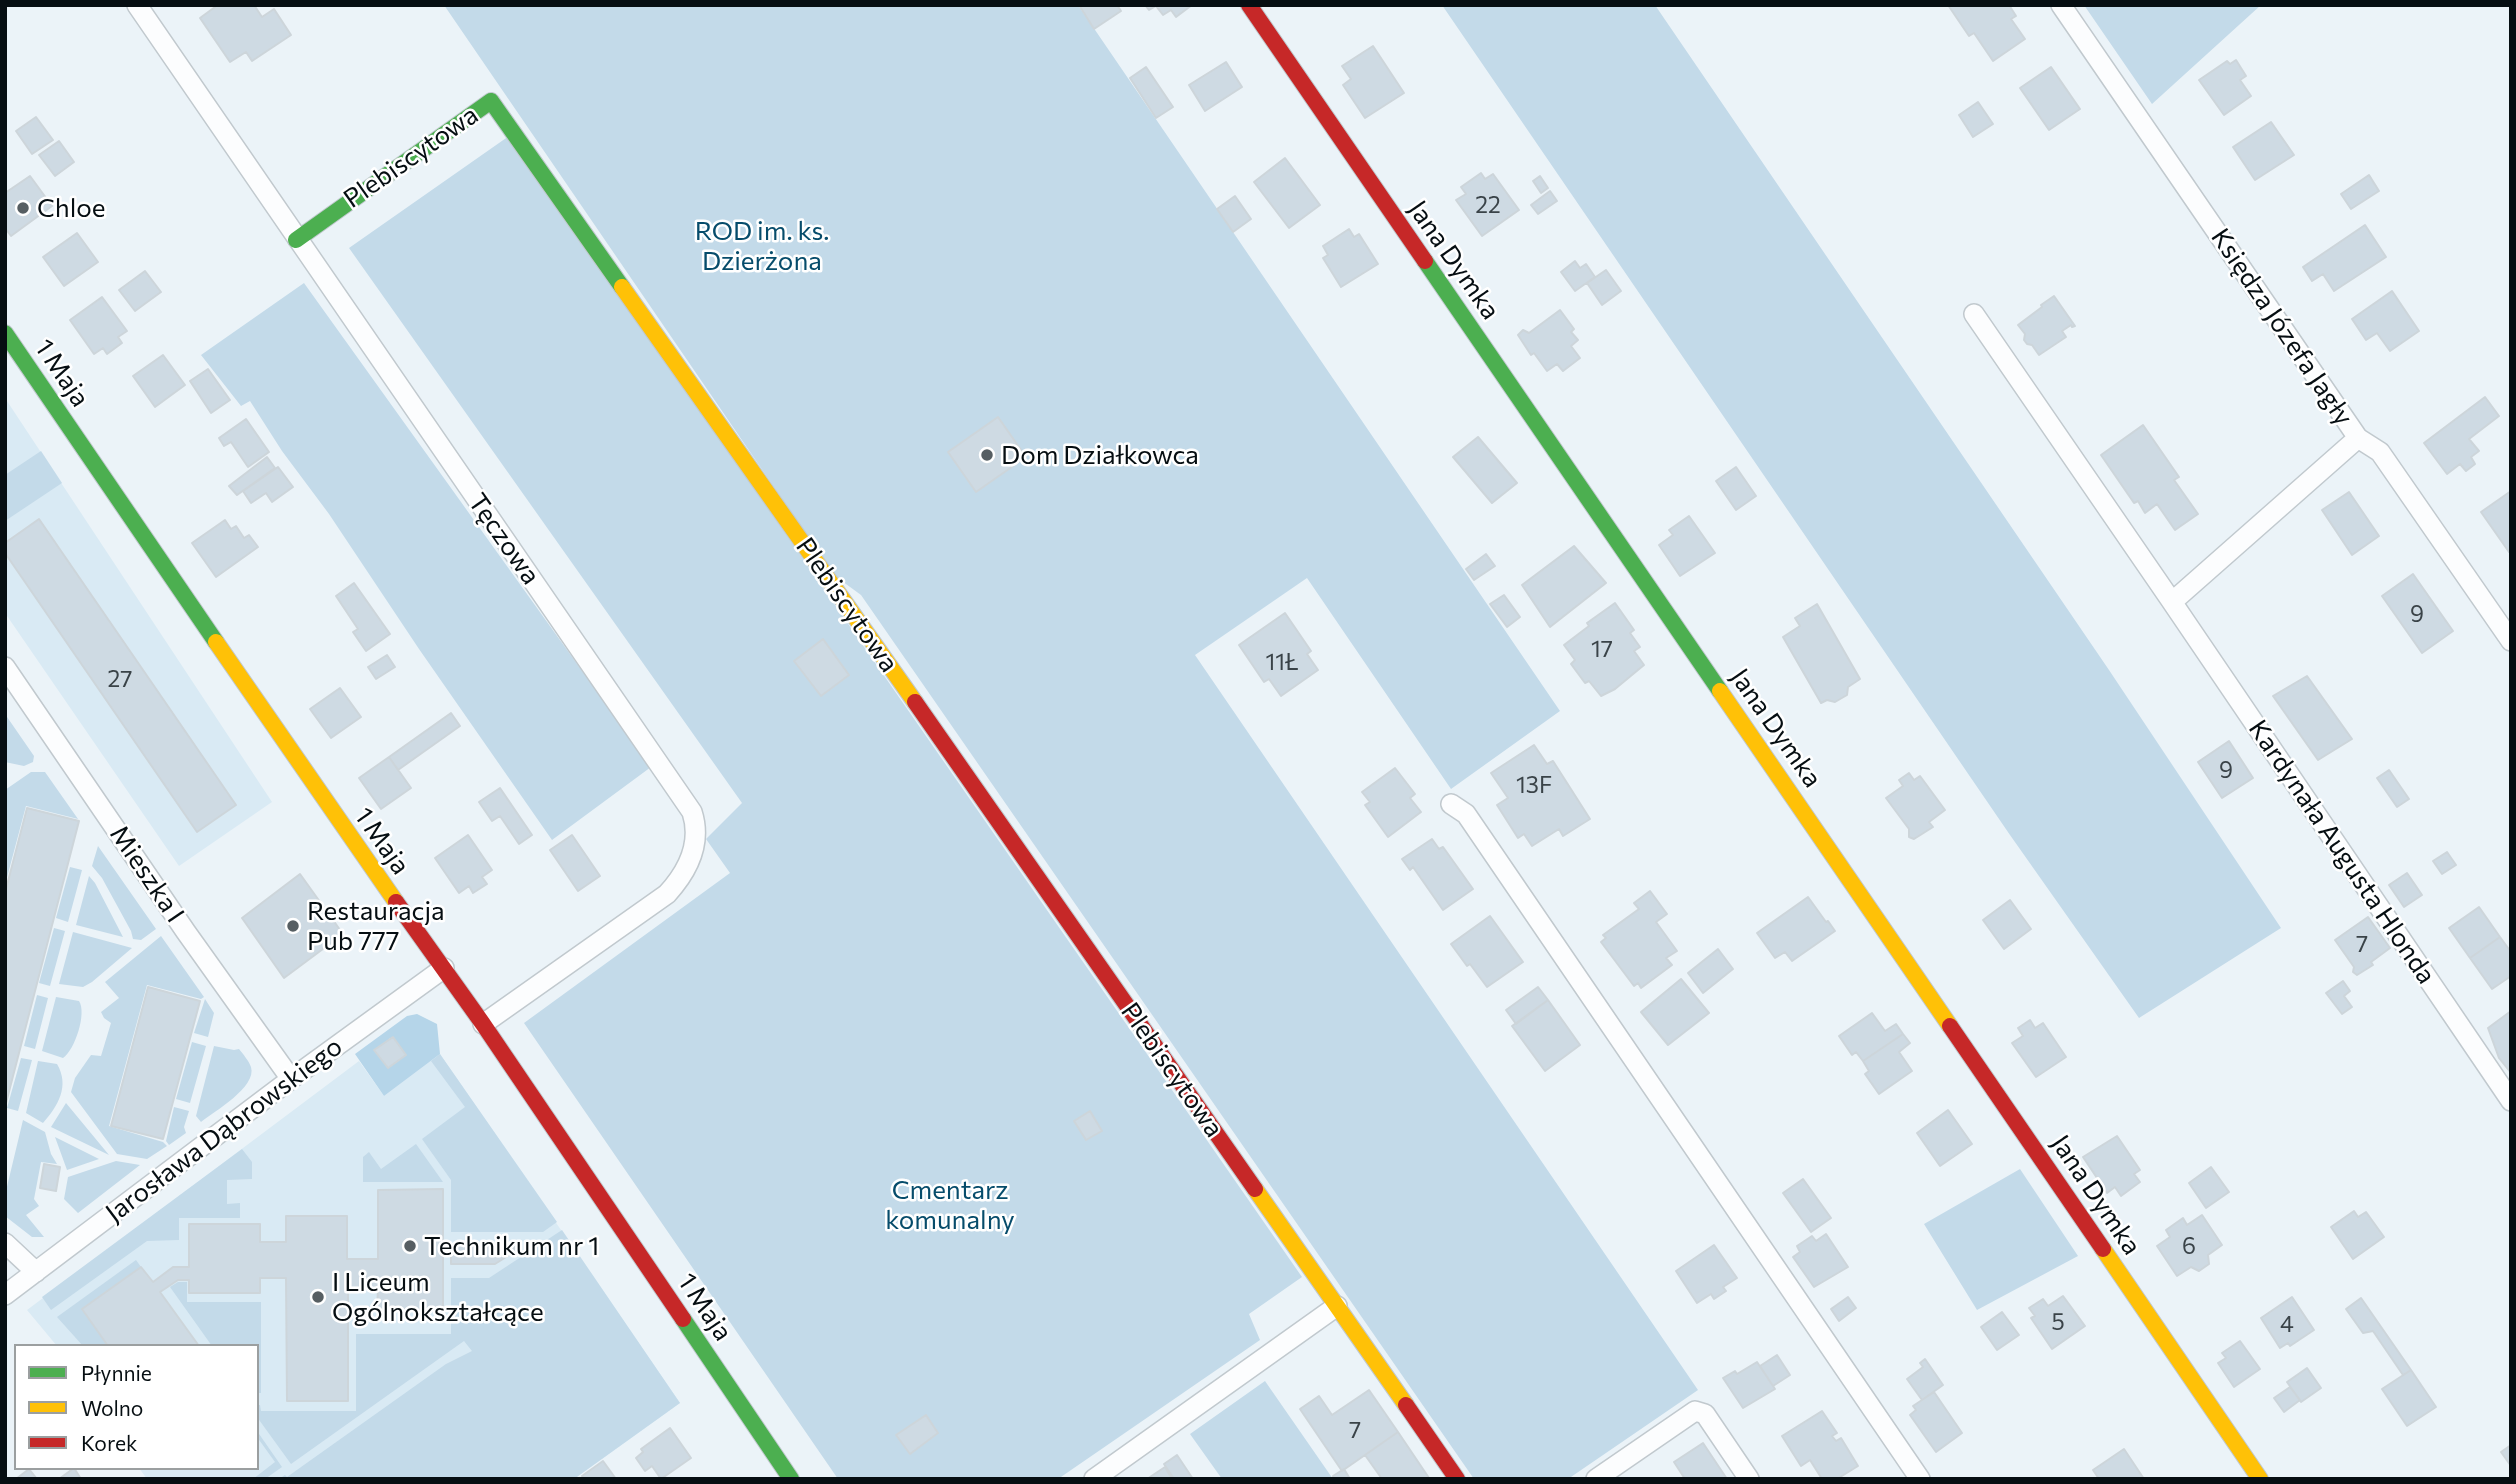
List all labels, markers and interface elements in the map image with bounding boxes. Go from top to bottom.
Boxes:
street label: Plebiscytowa [338,99,484,215]
house number: 22 [1475,191,1501,219]
place label: Chloe [37,192,106,224]
street label: Jana Dymka [1402,195,1506,325]
marker: Chloe [15,200,31,216]
park label: ROD im. ks. Dzierżona [695,215,829,276]
street label: Księdza Józefa Jagły [2205,223,2359,431]
street label: 1 Maja [28,333,96,413]
place label: Dom Działkowca [1001,439,1199,471]
marker: Dom Działkowca [979,447,995,463]
street label: Tęczowa [462,488,546,590]
street label: Plebiscytowa [789,532,905,678]
house number: 9 [2410,600,2424,628]
house number: 17 [1591,635,1613,663]
house number: 11Ł [1265,648,1299,676]
street label: Jana Dymka [1724,663,1828,793]
house number: 27 [108,665,132,693]
street label: Kardynała Augusta Hlonda [2242,714,2442,990]
house number: 9 [2219,756,2233,784]
house number: 13F [1516,771,1552,799]
street label: 1 Maja [348,802,416,880]
street label: Mieszka I [103,820,191,928]
place label: Restauracja Pub 777 [307,895,445,956]
marker: Restauracja Pub 777 [285,918,301,934]
house number: 7 [2356,930,2368,958]
street label: Plebiscytowa [1114,997,1230,1143]
street label: Jarosława Dąbrowskiego [100,1031,348,1229]
street label: Jana Dymka [2045,1129,2147,1261]
park label: Cmentarz komunalny [885,1174,1015,1236]
place label: Technikum nr 1 [424,1230,599,1262]
house number: 6 [2182,1232,2196,1260]
marker: Technikum nr 1 [402,1238,418,1254]
place label: I Liceum Ogólnokształcące [332,1266,544,1328]
street label: 1 Maja [671,1267,739,1347]
marker: I Liceum Ogólnokształcące [310,1289,326,1305]
house number: 5 [2051,1308,2065,1336]
house number: 4 [2280,1310,2294,1338]
legend [14,1344,259,1470]
text: Płynnie [81,1360,152,1385]
text: Wolno [81,1395,143,1420]
house number: 7 [1349,1416,1361,1444]
text: Korek [81,1430,137,1455]

